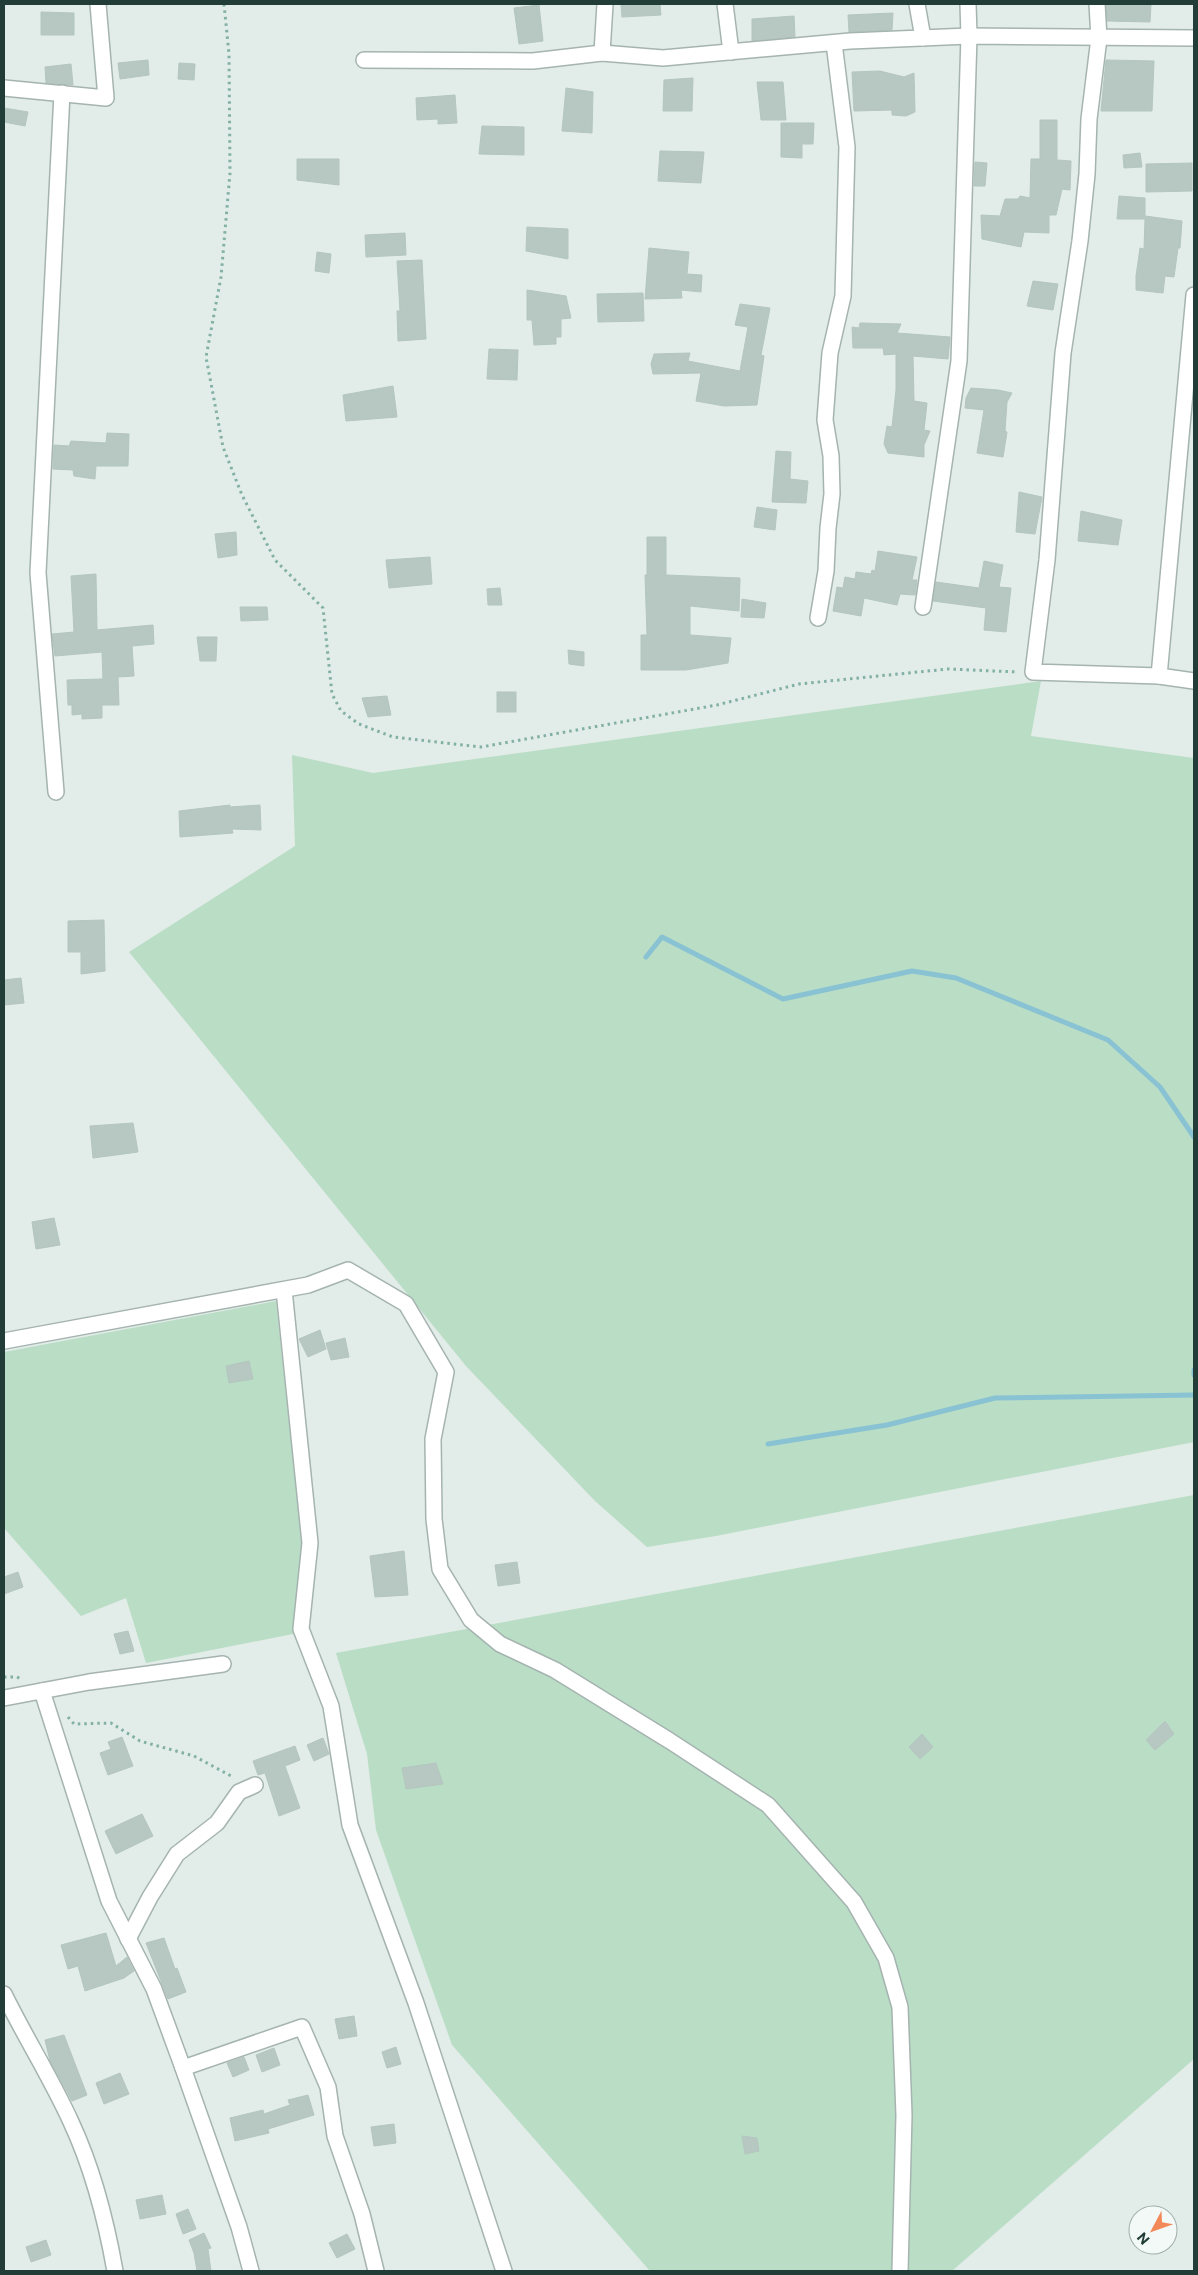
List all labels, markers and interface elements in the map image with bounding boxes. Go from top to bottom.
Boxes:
north arrow [1128,2205,1178,2255]
text: N [1133,2229,1153,2248]

